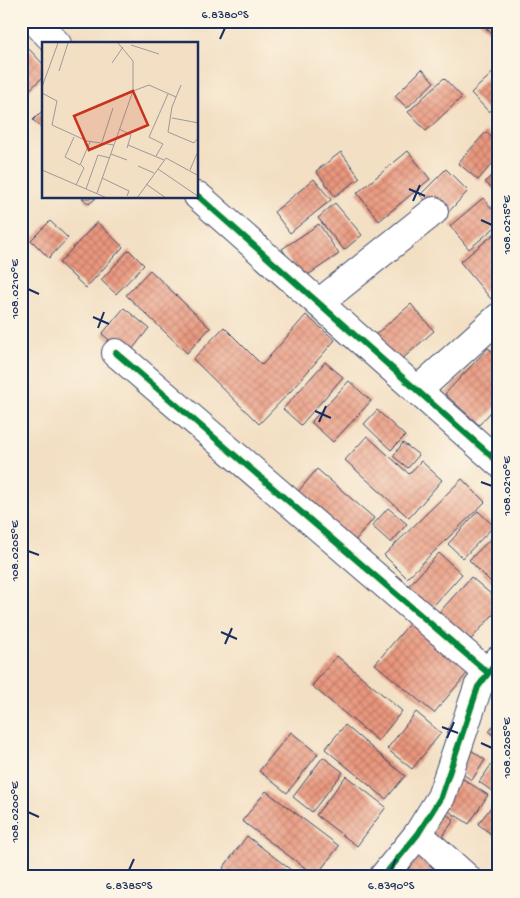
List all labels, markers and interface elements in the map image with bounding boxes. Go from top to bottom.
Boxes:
text: 6.8380°S [201,9,249,23]
inset map [42,42,199,199]
text: 108.0215°E [501,195,515,255]
text: 108.0210°E [9,259,23,320]
text: 108.0210°E [501,456,515,517]
text: 108.0205°E [9,520,23,582]
text: 108.0205°E [501,717,515,779]
text: 108.0200°E [9,781,23,844]
text: 6.8385°S [106,880,153,894]
text: 6.8390°S [368,880,415,894]

